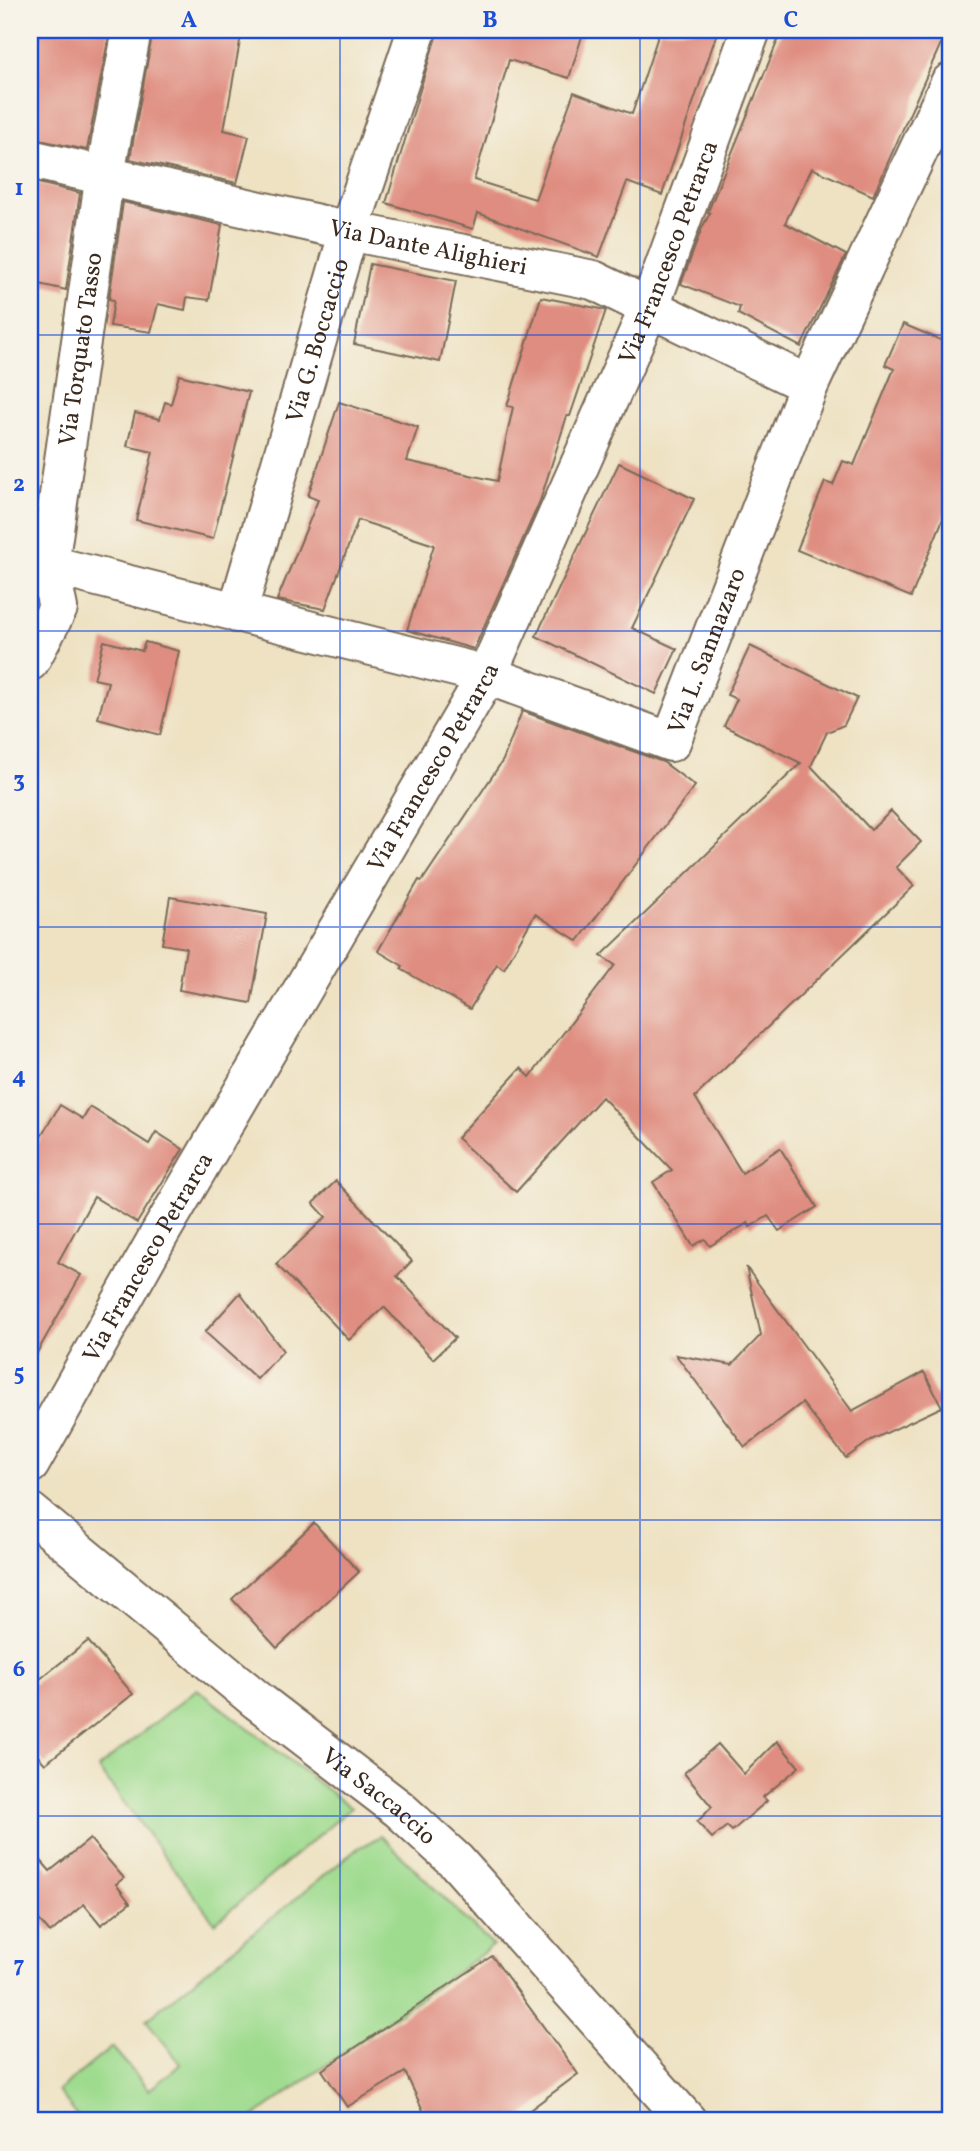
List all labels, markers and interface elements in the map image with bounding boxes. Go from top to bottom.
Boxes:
text: A [181,5,197,37]
text: B [482,5,498,37]
text: C [784,5,798,37]
street label: Via Francesco Petrarca [611,136,728,370]
text: 1 [14,173,24,205]
street label: Via Dante Alighieri [326,212,530,285]
street label: Via Torquato Tasso [51,250,113,448]
street label: Via G. Boccaccio [279,255,359,427]
text: 2 [13,469,25,501]
street label: Via L. Sannazaro [661,563,756,740]
street label: Via Francesco Petrarca [360,658,509,879]
text: 3 [13,765,25,797]
text: 4 [12,1061,26,1093]
street label: Via Francesco Petrarca [76,1147,223,1369]
text: 5 [13,1358,25,1390]
text: 6 [13,1654,25,1686]
street label: Via Saccaccio [313,1740,443,1854]
text: 7 [14,1950,25,1982]

